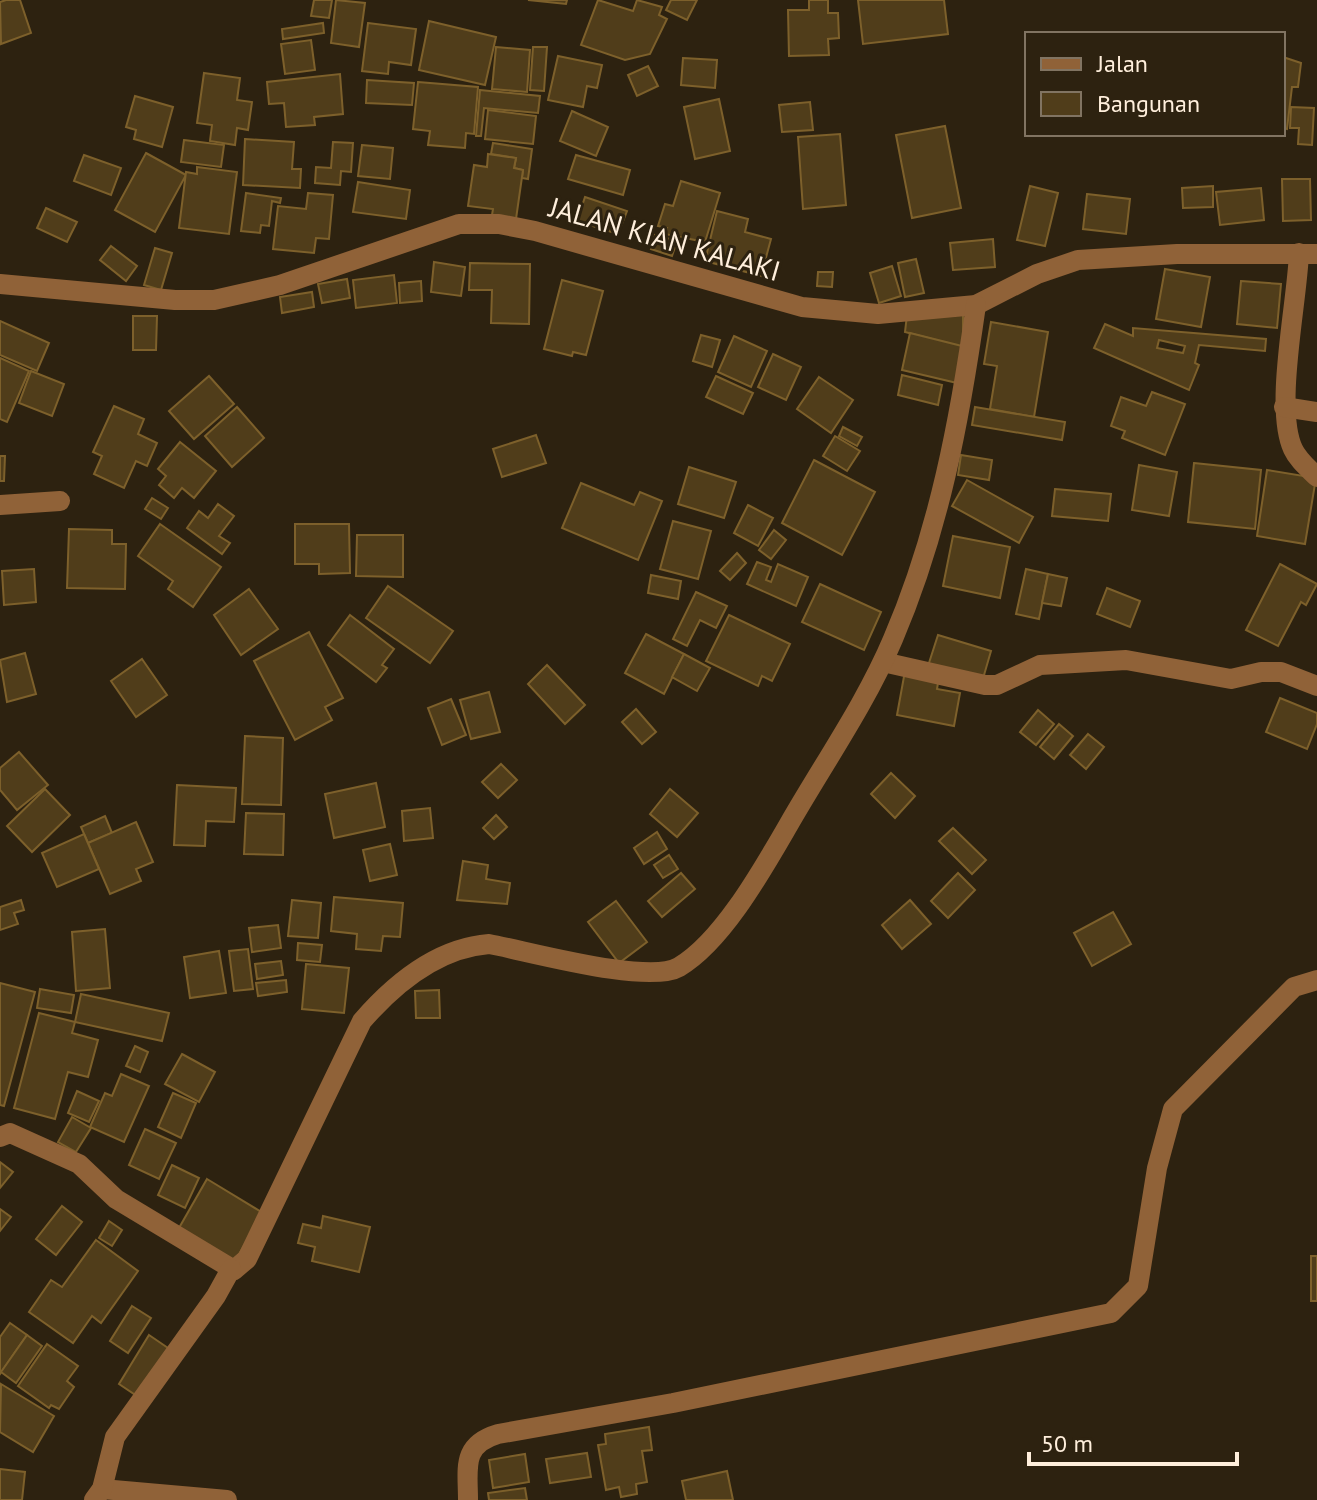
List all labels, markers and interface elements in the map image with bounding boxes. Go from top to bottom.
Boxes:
legend [1025,32,1285,136]
text: Jalan [1096,48,1148,79]
text: Bangunan [1097,88,1200,119]
street label: JALAN KIAN KALAKI [544,188,785,289]
scale bar [1029,1416,1237,1466]
text: 50 m [1041,1428,1093,1459]

